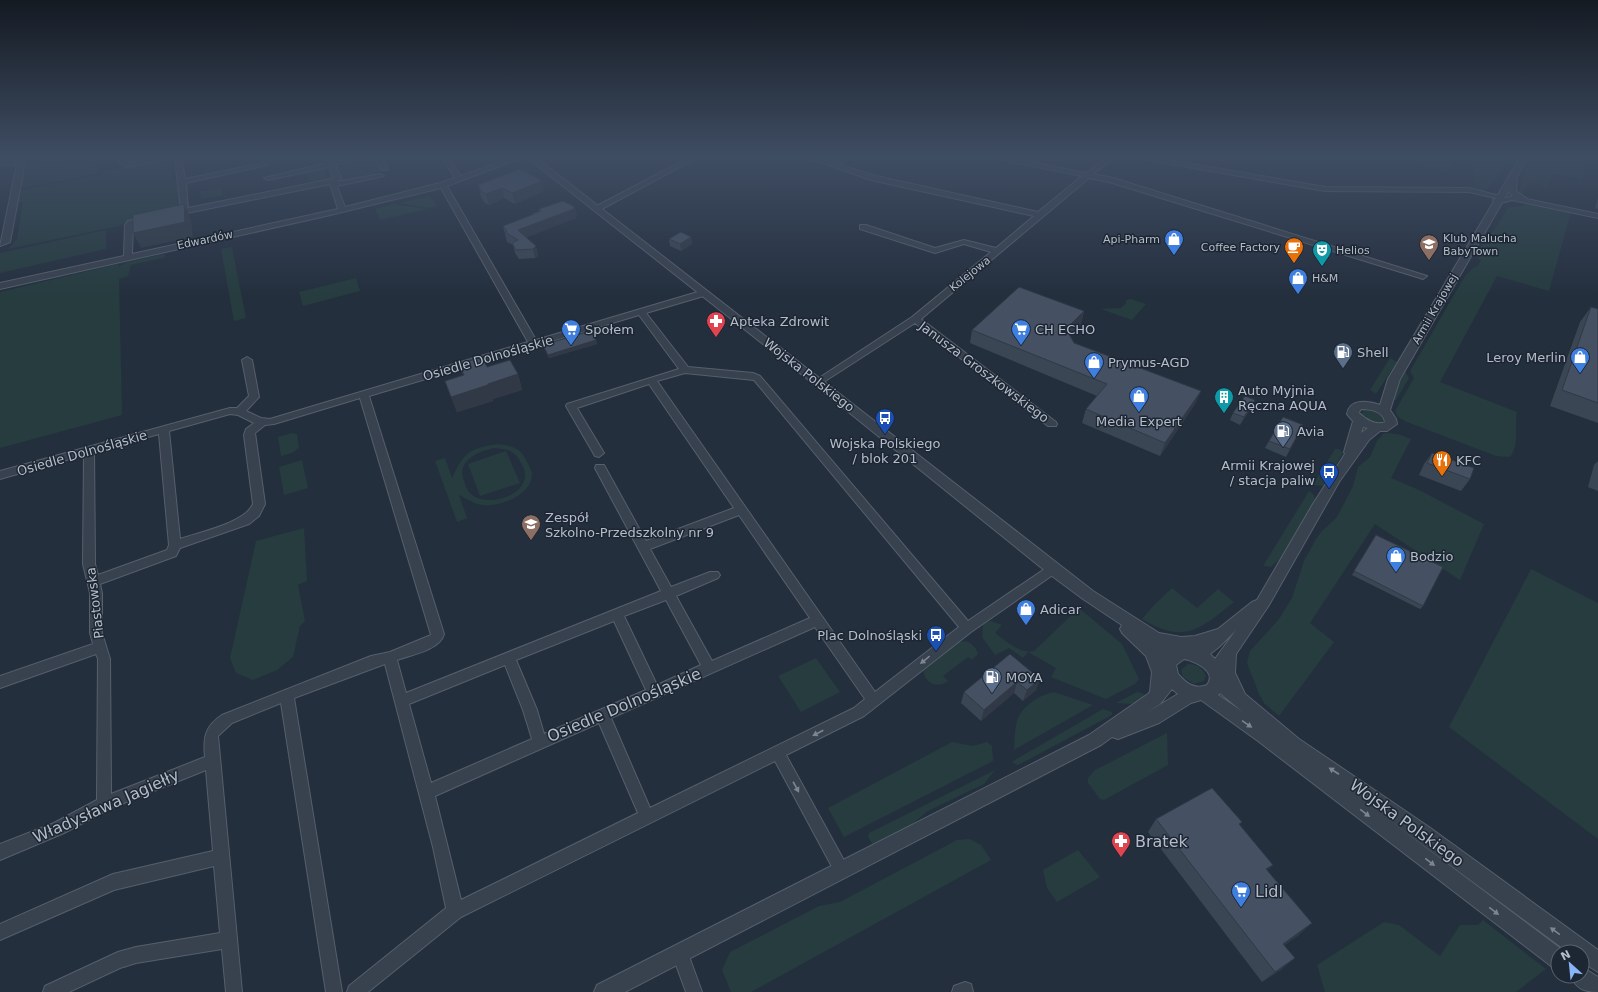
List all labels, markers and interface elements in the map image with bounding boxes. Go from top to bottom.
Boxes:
street label: Edwardów [176,228,234,252]
shop icon: Api-Pharm [1163,228,1185,256]
place label: Klub Malucha BabyTown [1443,232,1517,258]
place label: Api-Pharm [1103,233,1160,246]
school or university icon: Klub Malucha BabyTown [1418,233,1440,261]
cafe icon: Coffee Factory [1283,236,1305,264]
theatre icon: Helios [1311,239,1333,267]
place label: Coffee Factory [1201,241,1280,254]
place label: Helios [1336,244,1370,257]
street label: Kolejowa [947,254,993,294]
shop icon: H&M [1287,267,1309,295]
street label: Armii Krajowej [1410,271,1460,347]
place label: H&M [1312,272,1338,285]
pharmacy icon: Apteka Zdrowit [705,310,727,338]
place label: Apteka Zdrowit [730,314,829,329]
supermarket icon: Społem [560,318,582,346]
street label: Janusza Groszkowskiego [915,318,1052,426]
supermarket icon: CH ECHO [1010,318,1032,346]
place label: Społem [585,322,634,337]
place label: CH ECHO [1035,322,1095,337]
street label: Osiedle Dolnośląskie [421,332,555,384]
street label: Wojska Polskiego [761,335,857,415]
fuel station icon: Shell [1332,341,1354,369]
place label: Shell [1357,345,1389,360]
shop icon: Leroy Merlin [1569,346,1591,374]
place label: Leroy Merlin [1486,350,1566,365]
shop icon: Prymus-AGD [1083,351,1105,379]
place label: Prymus-AGD [1108,355,1189,370]
place label: Auto Myjnia Ręczna AQUA [1238,383,1327,413]
shop icon: Media Expert [1128,385,1150,413]
building icon: Auto Myjnia Ręczna AQUA [1213,386,1235,414]
bus stop icon: Wojska Polskiego / blok 201 [874,407,896,435]
place label: Media Expert [1096,414,1182,429]
fuel station icon: Avia [1272,420,1294,448]
place label: Avia [1297,424,1324,439]
street label: Osiedle Dolnośląskie [15,427,149,479]
place label: Wojska Polskiego / blok 201 [830,436,940,466]
restaurant icon: KFC [1431,449,1453,477]
place label: KFC [1456,453,1481,468]
place label: Armii Krajowej / stacja paliw [1221,458,1315,488]
bus stop icon: Armii Krajowej / stacja paliw [1318,461,1340,489]
place label: Zespół Szkolno-Przedszkolny nr 9 [545,510,714,540]
school or university icon: Zespół Szkolno-Przedszkolny nr 9 [520,513,542,541]
shop icon: Bodzio [1385,545,1407,573]
place label: Bodzio [1410,549,1454,564]
street label: Piastowska [83,567,107,639]
shop icon: Adicar [1015,598,1037,626]
place label: Adicar [1040,602,1082,617]
bus stop icon: Plac Dolnośląski [925,624,947,652]
place label: Plac Dolnośląski [817,628,922,643]
one-way arrow [919,656,930,665]
street label: Osiedle Dolnośląskie [544,664,704,746]
fuel station icon: MOYA [981,666,1003,694]
place label: MOYA [1006,670,1043,685]
one-way arrow [1242,720,1252,728]
one-way arrow [812,729,823,736]
street label: Władysława Jagiełły [30,765,182,847]
one-way arrow [1329,767,1339,775]
street label: Wojska Polskiego [1346,775,1468,871]
one-way arrow [793,781,800,793]
one-way arrow [1360,809,1371,817]
pharmacy icon: Bratek [1110,830,1132,858]
place label: Bratek [1135,832,1188,851]
one-way arrow [1425,858,1436,867]
supermarket icon: Lidl [1230,880,1252,908]
place label: Lidl [1255,882,1283,901]
one-way arrow [1489,907,1500,915]
one-way arrow [1550,927,1561,935]
north arrow [1550,944,1590,984]
text: N [1559,948,1573,963]

